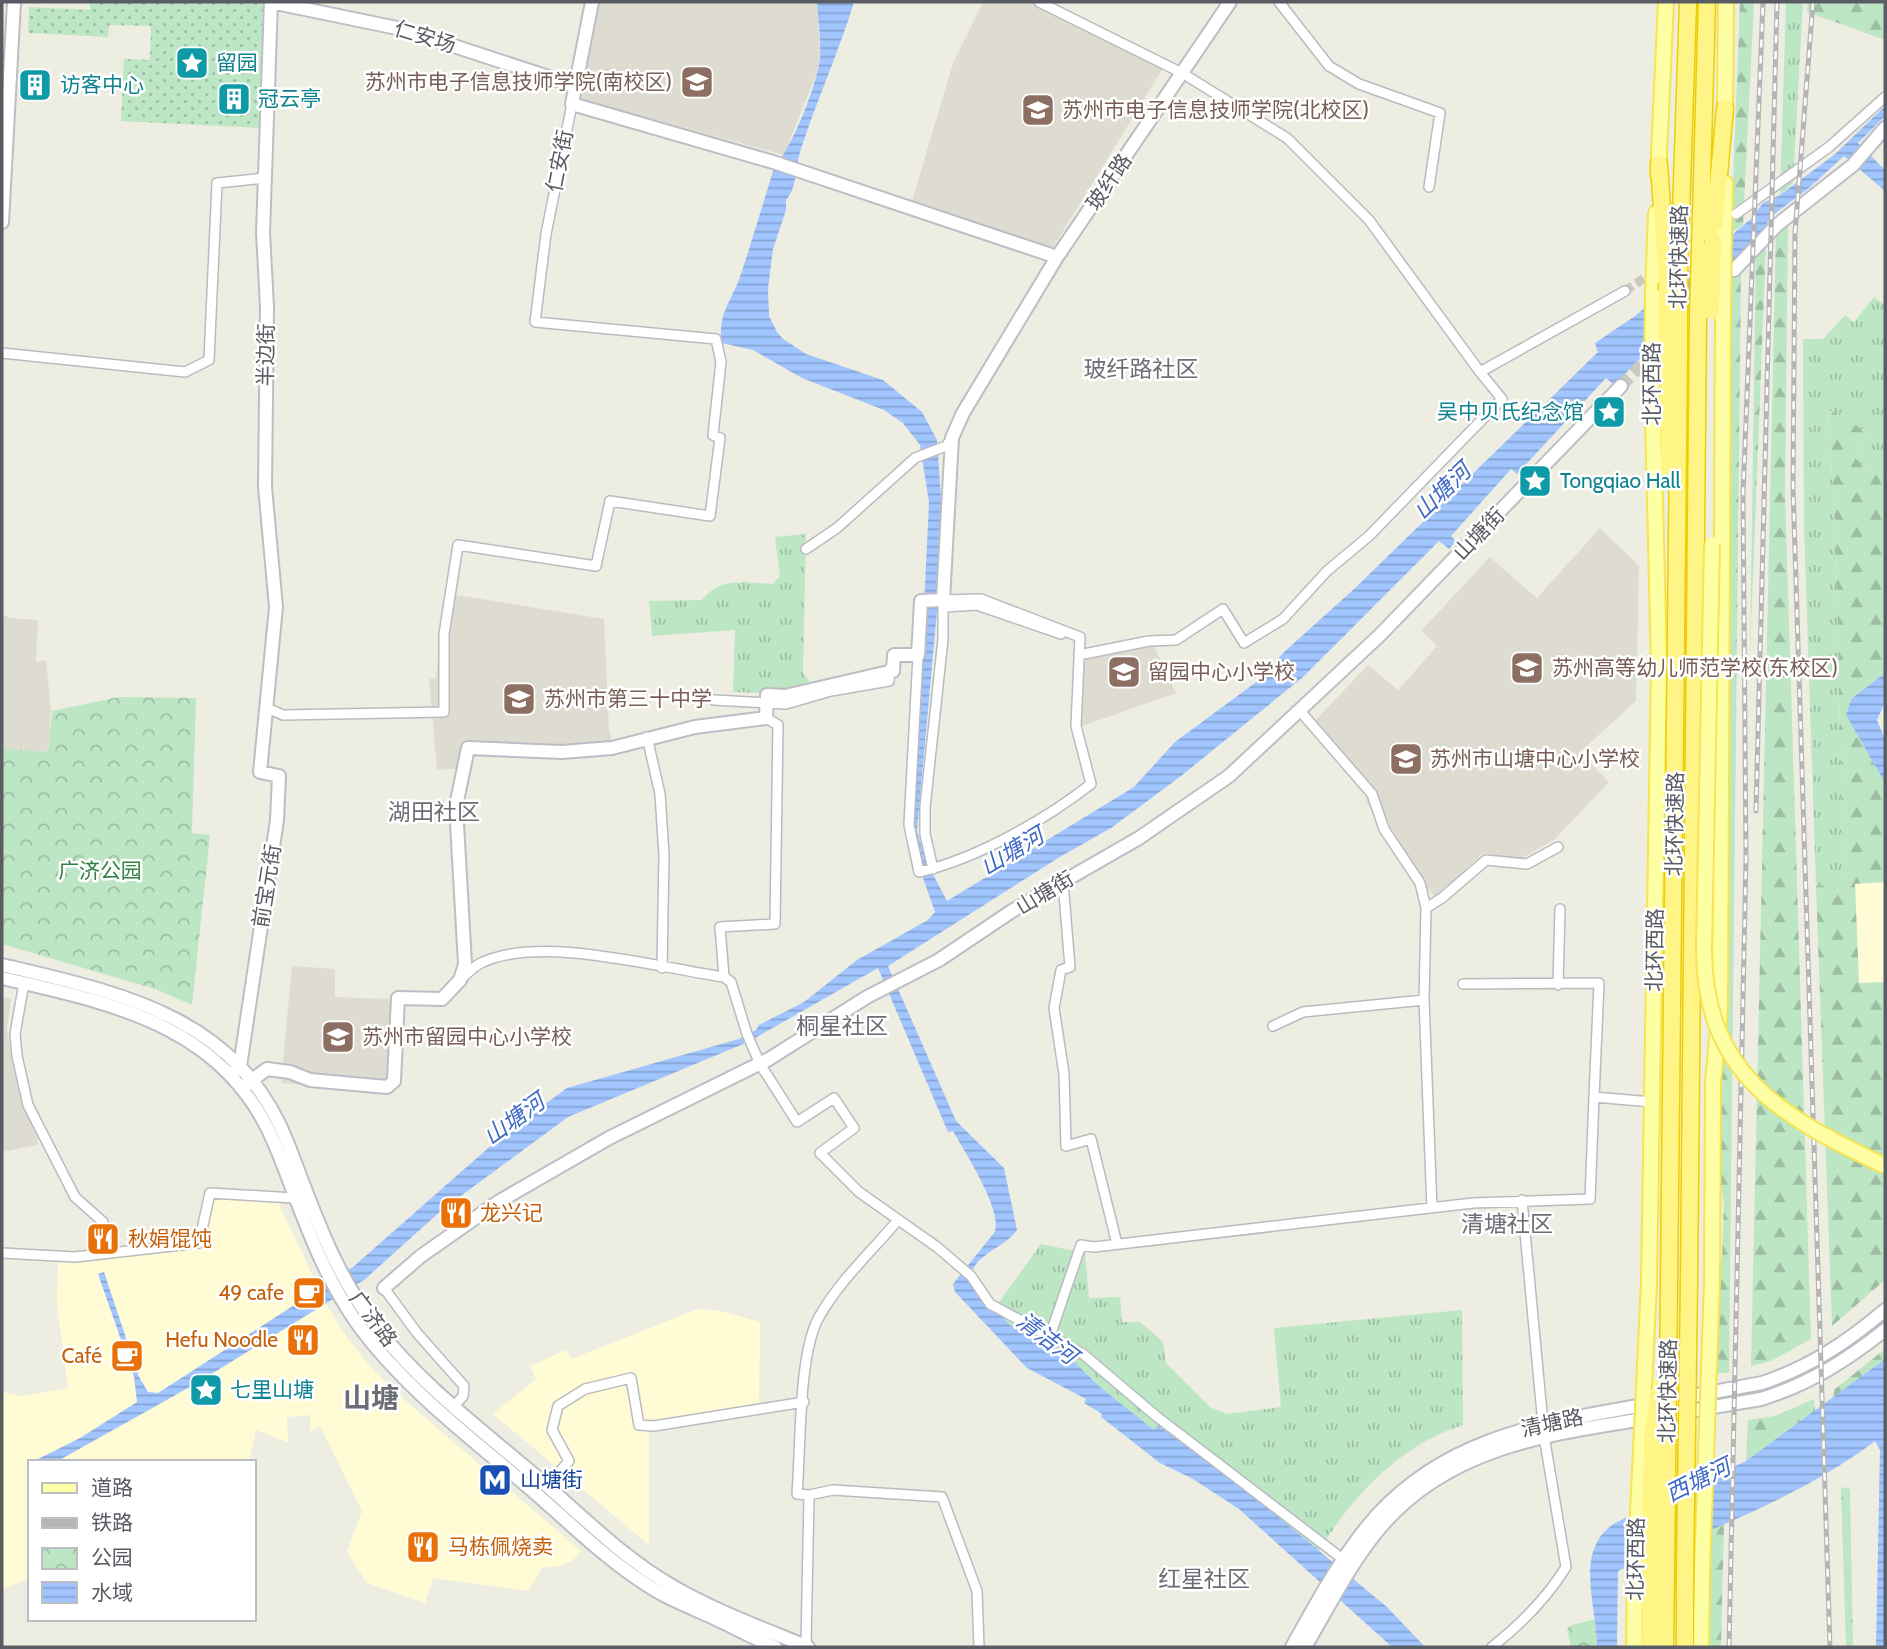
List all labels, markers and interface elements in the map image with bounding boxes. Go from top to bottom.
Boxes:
street label: 仁安场 [391,15,459,58]
place icon: 留园 [173,44,211,82]
place label: 留园 [216,50,258,75]
school or university icon: 苏州市电子信息技师学院(南校区) [678,63,716,101]
building icon: 访客中心 [16,66,54,104]
place label: 苏州市电子信息技师学院(南校区) [365,69,672,94]
place label: 访客中心 [60,72,144,97]
building icon: 冠云亭 [215,80,253,118]
place label: 冠云亭 [258,86,321,111]
school or university icon: 苏州市电子信息技师学院(北校区) [1019,91,1057,129]
place label: 苏州市电子信息技师学院(北校区) [1062,97,1369,122]
street label: 仁安街 [541,128,578,194]
street label: 玻纤路 [1081,149,1137,215]
street label: 北环快速路 [1665,204,1692,310]
street label: 半边街 [252,323,279,387]
street label: 北环西路 [1639,342,1664,426]
district label: 玻纤路社区 [1084,355,1199,383]
place icon: 吴中贝氏纪念馆 [1590,393,1628,431]
place label: 吴中贝氏纪念馆 [1437,399,1584,424]
water label: 山塘河 [1407,454,1479,525]
place icon: Tongqiao Hall [1516,462,1554,500]
place label: Tongqiao Hall [1560,468,1680,493]
street label: 山塘街 [1448,502,1510,565]
school or university icon: 苏州高等幼儿师范学校(东校区) [1508,649,1546,687]
school or university icon: 留园中心小学校 [1105,653,1143,691]
place label: 苏州高等幼儿师范学校(东校区) [1552,655,1838,680]
place label: 留园中心小学校 [1148,659,1295,684]
school or university icon: 苏州市第三十中学 [500,680,538,718]
place label: 苏州市第三十中学 [544,686,712,711]
school or university icon: 苏州市山塘中心小学校 [1387,740,1425,778]
place label: 苏州市山塘中心小学校 [1430,746,1640,771]
street label: 北环快速路 [1661,771,1688,877]
district label: 湖田社区 [388,798,480,826]
water label: 山塘河 [975,819,1052,881]
street label: 前宝元街 [248,842,285,929]
park label: 广济公园 [58,858,142,883]
street label: 山塘街 [1011,866,1078,920]
street label: 北环西路 [1641,908,1668,992]
district label: 桐星社区 [796,1012,888,1040]
school or university icon: 苏州市留园中心小学校 [319,1018,357,1056]
place label: 苏州市留园中心小学校 [362,1024,572,1049]
water label: 山塘河 [478,1085,553,1151]
restaurant icon: 龙兴记 [437,1194,475,1232]
place label: 龙兴记 [480,1200,543,1225]
district label: 清塘社区 [1461,1210,1553,1238]
restaurant icon: 秋娟馄饨 [84,1220,122,1258]
place label: 秋娟馄饨 [128,1226,212,1251]
cafe icon: 49 cafe [290,1274,328,1312]
place label: 49 cafe [218,1280,284,1305]
street label: 广济路 [344,1286,402,1351]
water label: 清洁河 [1011,1306,1086,1372]
restaurant icon: Hefu Noodle [284,1321,322,1359]
place label: Hefu Noodle [165,1327,278,1352]
cafe icon: Café [108,1337,146,1375]
street label: 北环快速路 [1654,1338,1681,1444]
place label: Café [62,1343,102,1368]
place icon: 七里山塘 [187,1371,225,1409]
place label: 七里山塘 [230,1377,314,1402]
district label: 山塘 [343,1381,399,1415]
street label: 清塘路 [1518,1404,1585,1441]
water label: 西塘河 [1661,1451,1739,1508]
legend [28,1460,256,1621]
metro station icon: 山塘街 [476,1461,514,1499]
place label: 山塘街 [520,1467,583,1492]
text: 道路 [91,1475,133,1500]
text: 铁路 [91,1510,133,1535]
street label: 北环西路 [1622,1517,1649,1601]
restaurant icon: 马栋佩烧卖 [404,1528,442,1566]
place label: 马栋佩烧卖 [448,1534,553,1559]
text: 公园 [91,1545,133,1570]
district label: 红星社区 [1158,1565,1250,1593]
text: 水域 [91,1580,133,1605]

